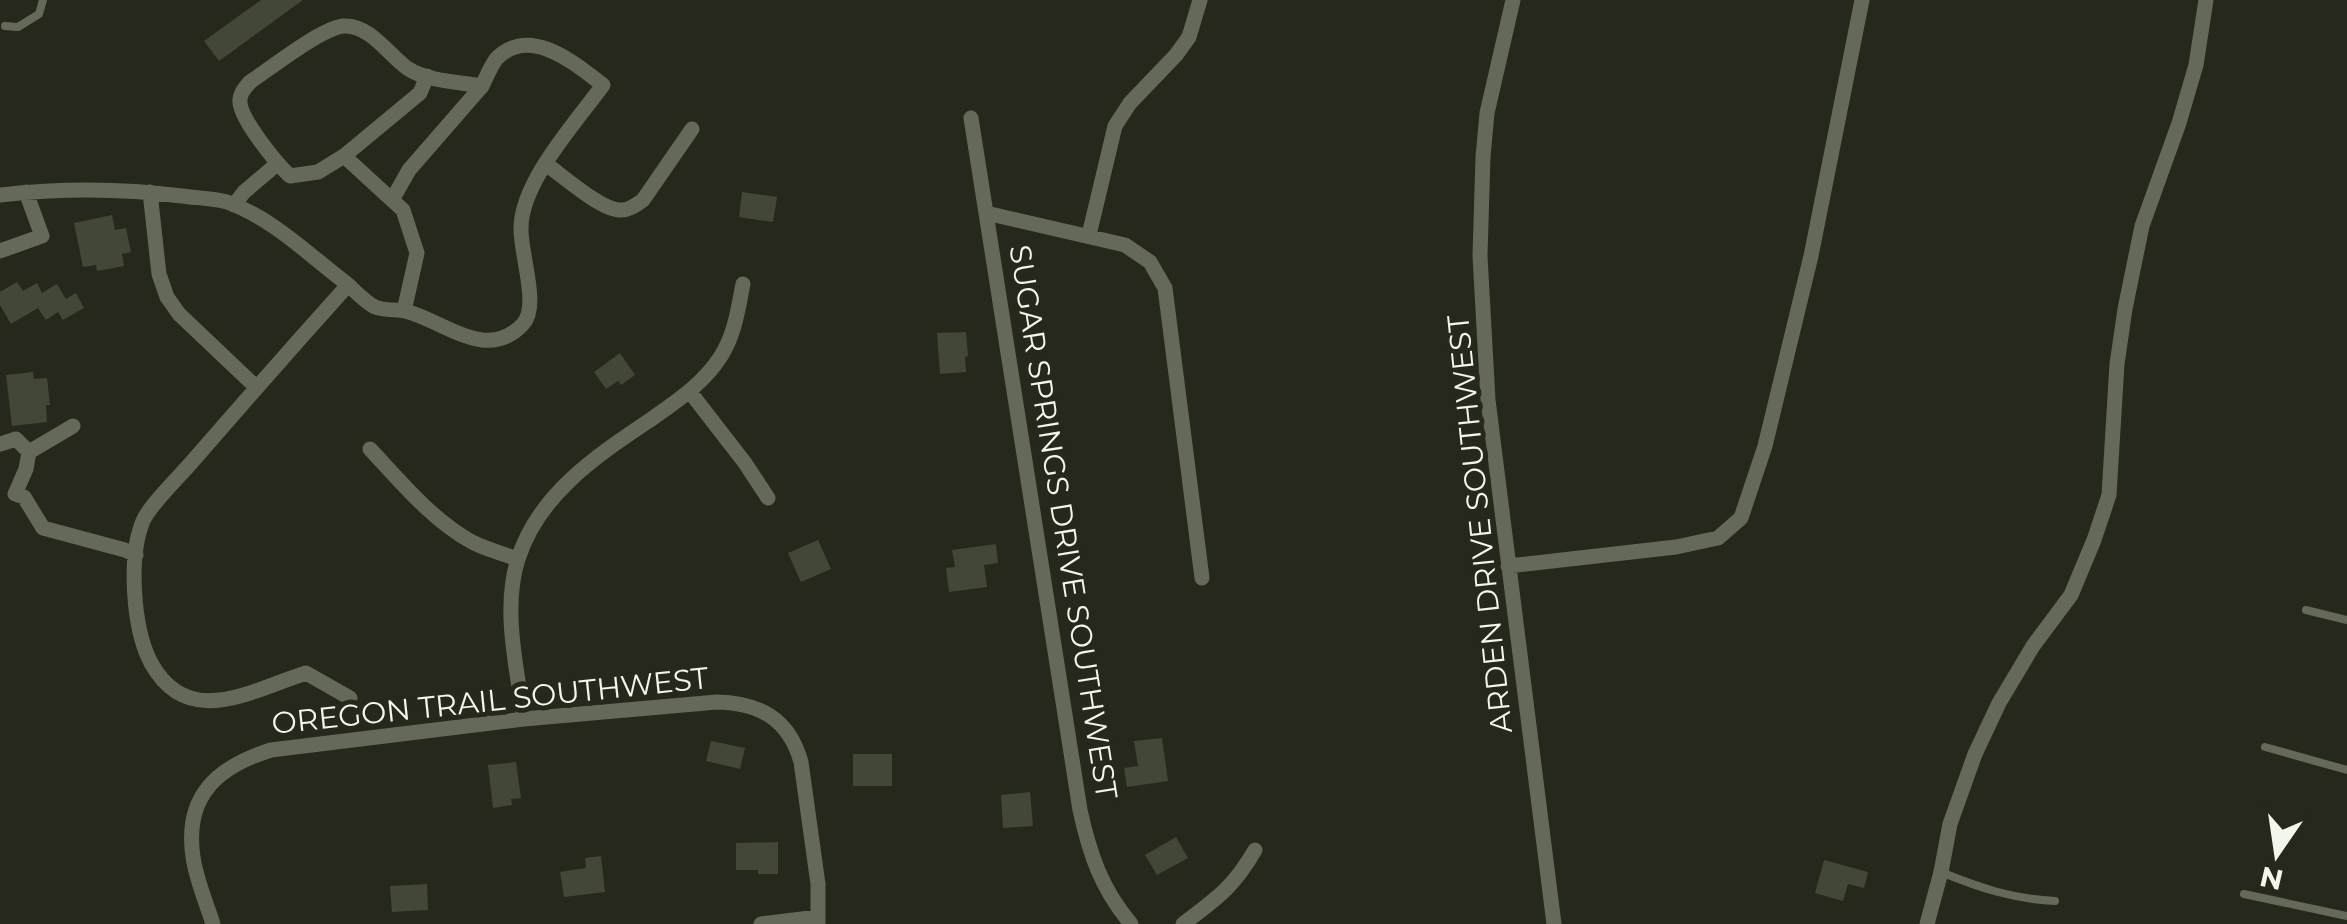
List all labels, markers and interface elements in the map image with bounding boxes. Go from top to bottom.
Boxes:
street label: SUGAR SPRINGS DRIVE SOUTHWEST [1001,242,1126,803]
street label: ARDEN DRIVE SOUTHWEST [1439,312,1520,735]
street label: OREGON TRAIL SOUTHWEST [270,659,711,742]
north arrow [2227,804,2327,904]
text: N [2257,859,2286,897]

